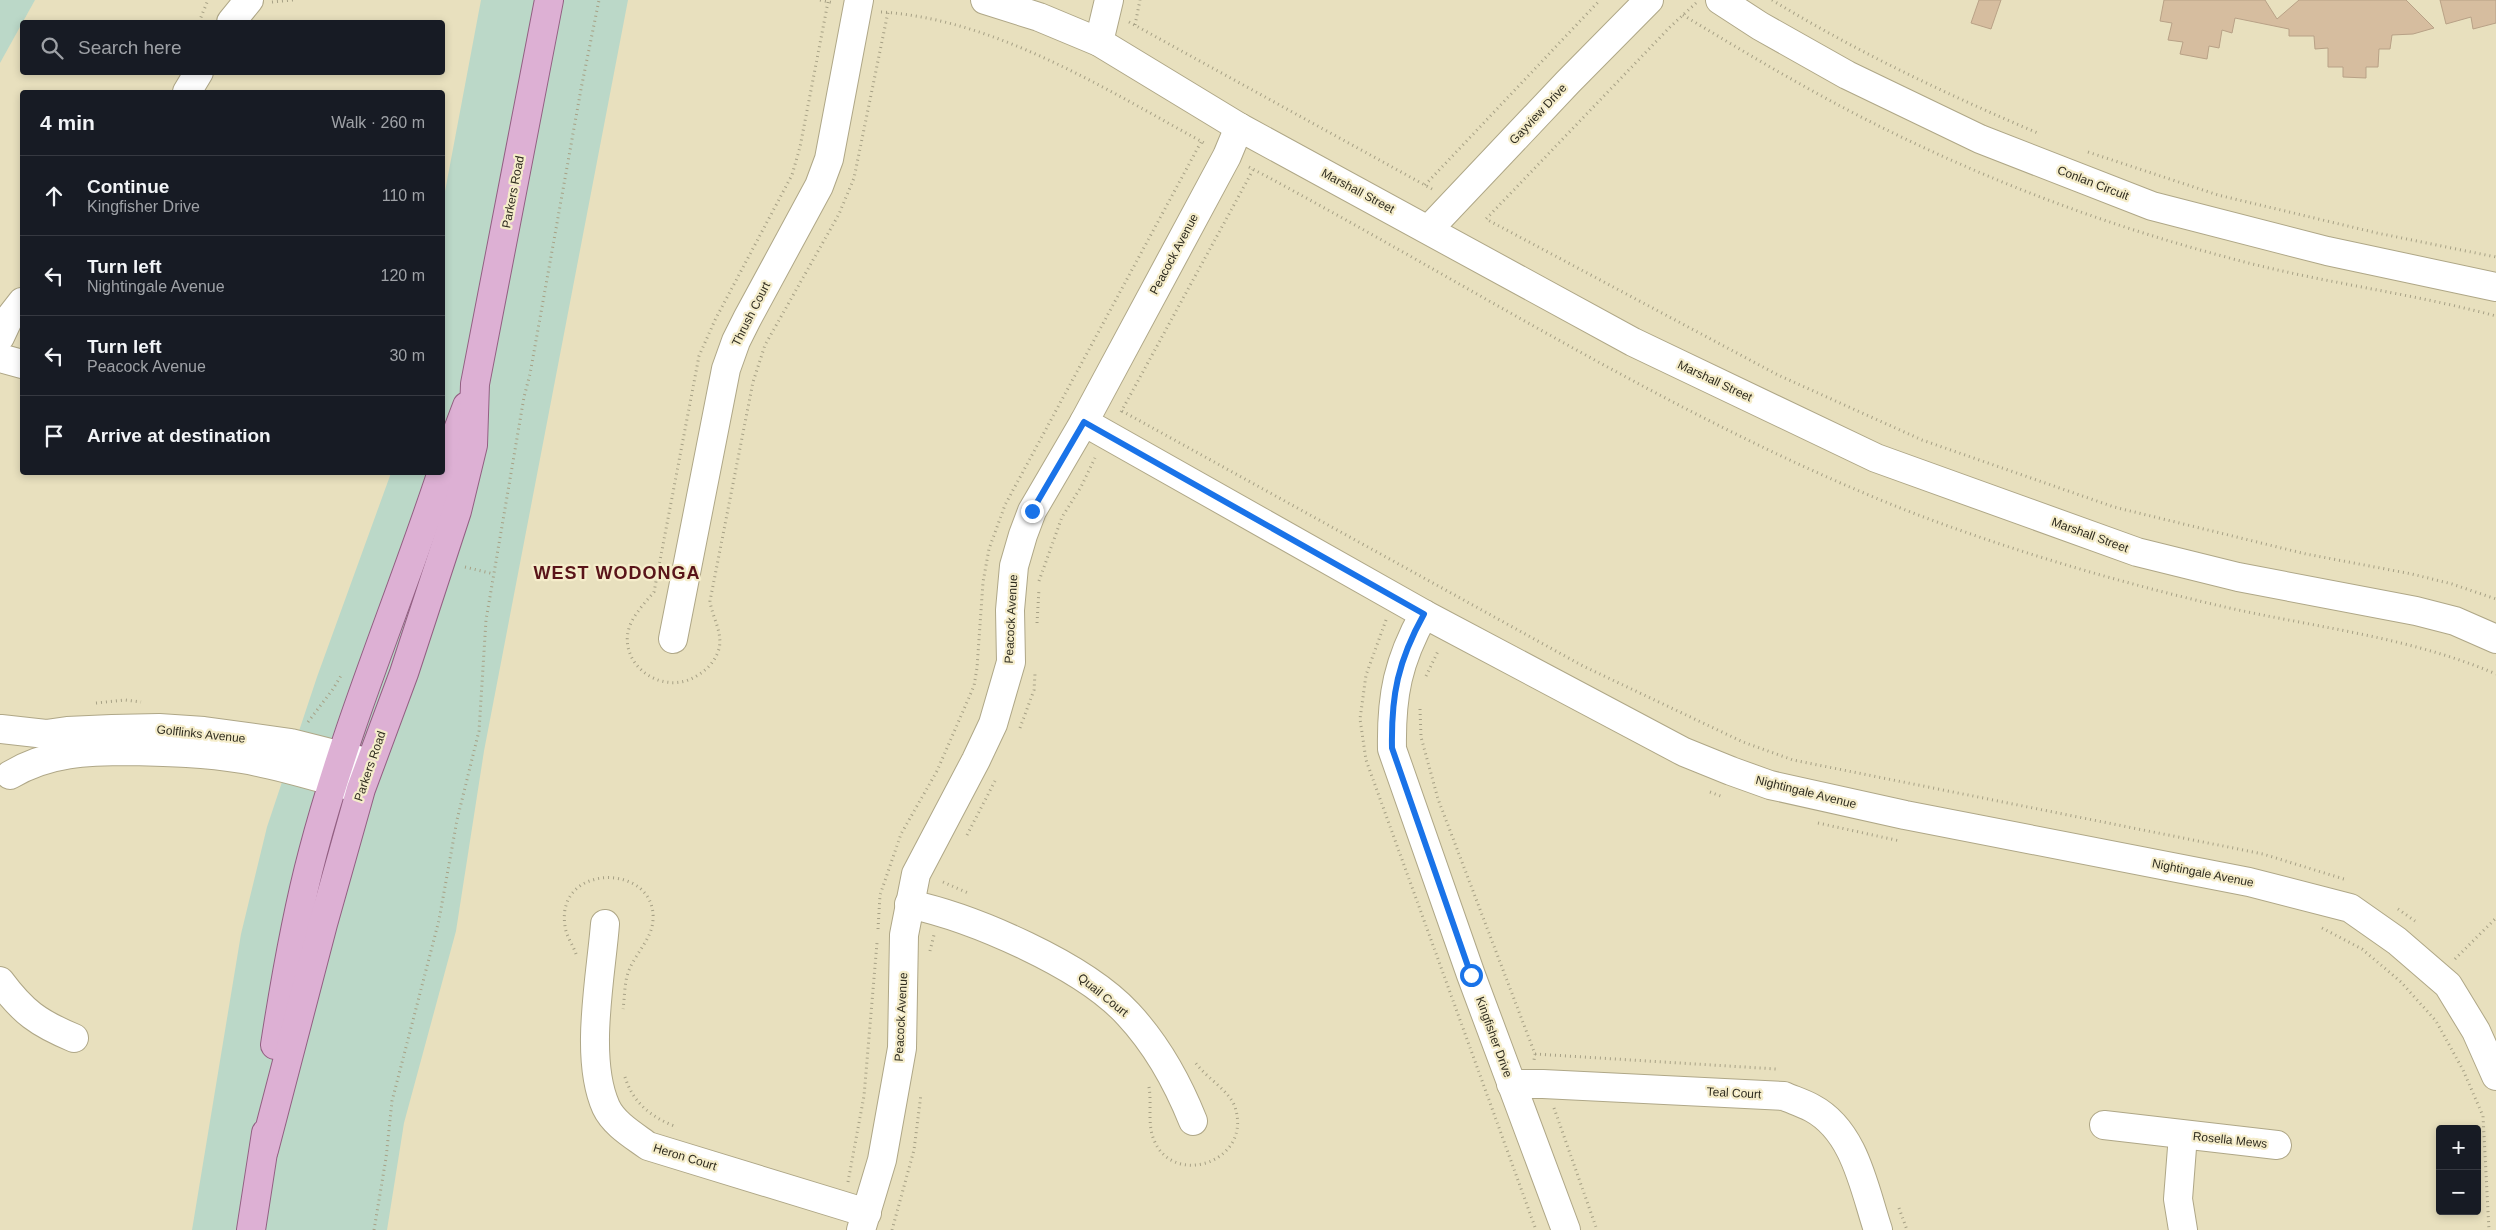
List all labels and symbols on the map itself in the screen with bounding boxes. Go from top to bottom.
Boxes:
street label: Gayview Drive [1507,81,1570,147]
street label: Parkers Road [499,155,527,229]
street label: Conlan Circuit [2055,163,2131,203]
street label: Marshall Street [1319,166,1397,216]
street label: Peacock Avenue [1147,211,1201,297]
street label: Thrush Court [729,279,773,348]
street label: Marshall Street [1675,358,1755,405]
route end [1021,500,1044,523]
street label: Marshall Street [2050,515,2131,556]
district label: WEST WODONGA [534,563,701,583]
street label: Peacock Avenue [1002,574,1020,664]
street label: Golflinks Avenue [156,722,246,746]
street label: Parkers Road [351,729,389,803]
street label: Nightingale Avenue [1754,773,1858,811]
street label: Nightingale Avenue [2151,856,2255,890]
route start [1460,964,1483,987]
street label: Quail Court [1075,970,1132,1020]
street label: Peacock Avenue [892,972,910,1062]
street label: Kingfisher Drive [1473,995,1515,1079]
street label: Teal Court [1706,1085,1762,1101]
street label: Rosella Mews [2192,1129,2268,1151]
street label: Heron Court [652,1141,719,1173]

